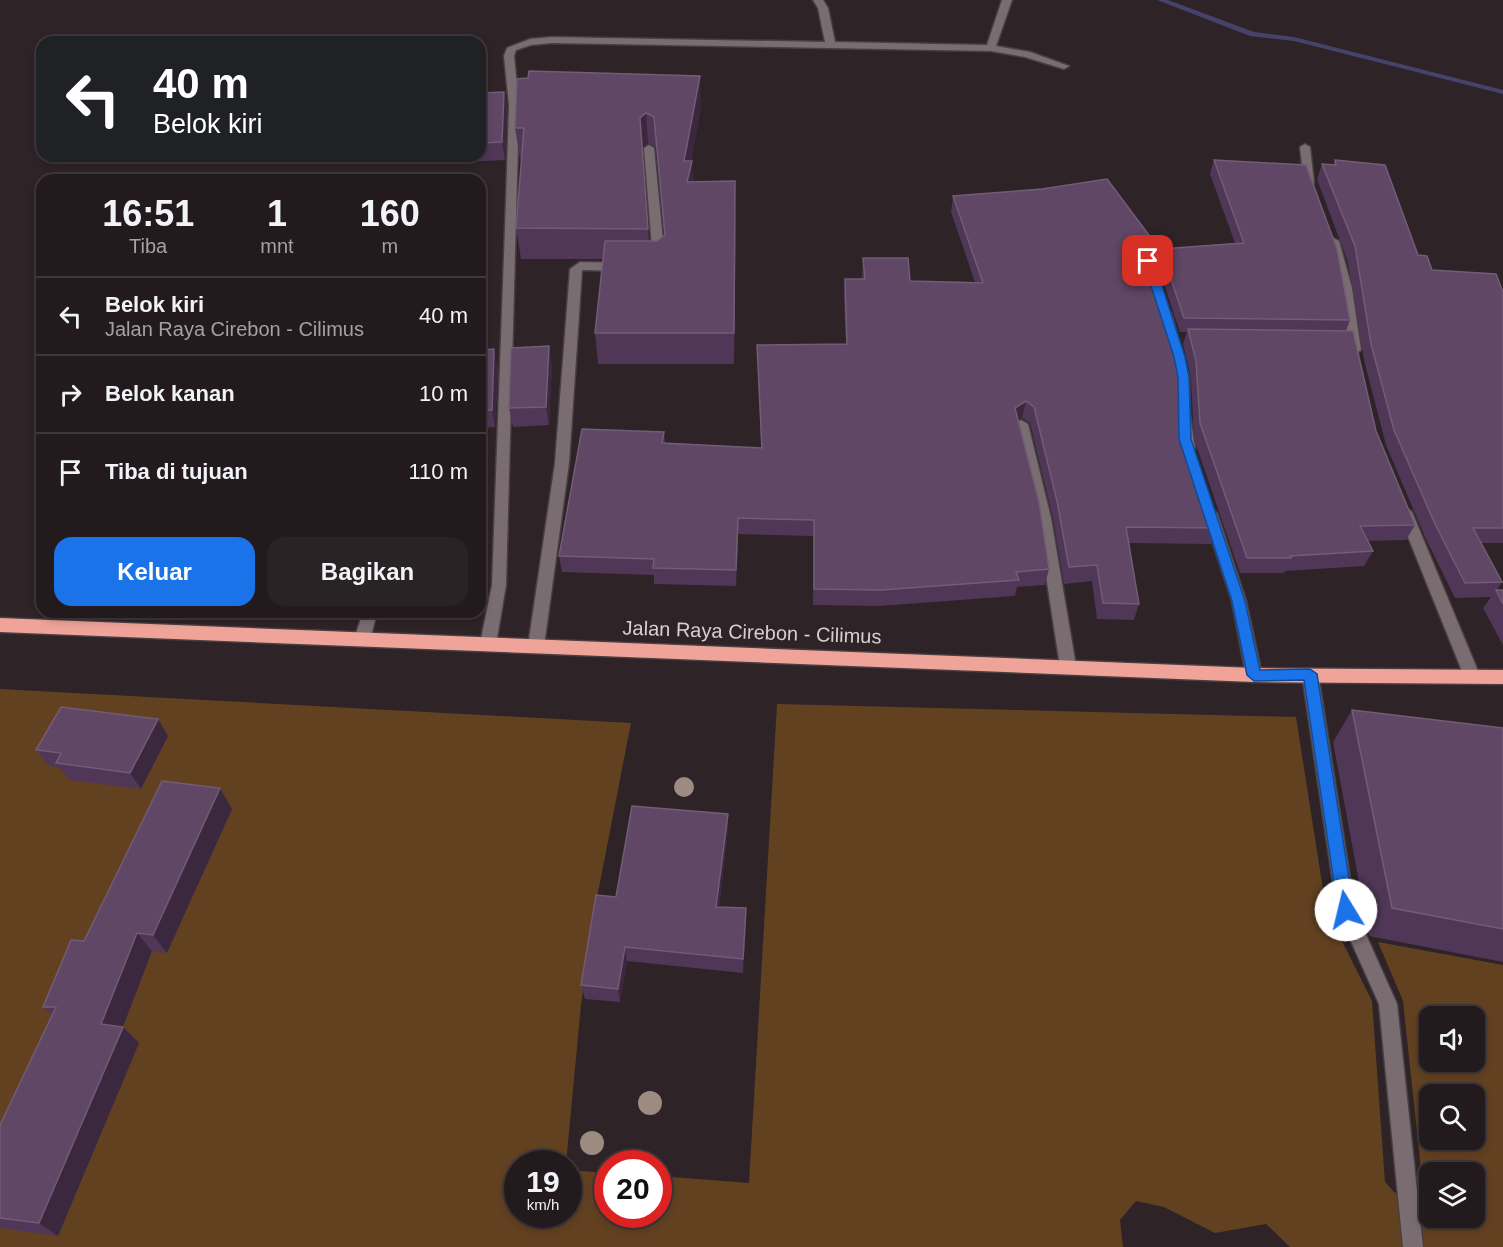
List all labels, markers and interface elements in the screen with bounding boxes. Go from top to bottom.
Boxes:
icon: left [54,60,132,138]
text: 40 m [153,60,249,107]
text: Belok kiri [153,109,263,139]
text: 16:51 [102,193,194,234]
text: 1 [267,193,287,234]
text: 160 [360,193,420,234]
text: Tiba [129,235,167,257]
text: mnt [260,235,294,257]
text: m [382,235,398,257]
pin [1122,235,1173,286]
icon: arrive [1131,244,1164,277]
text: Belok kiri [105,292,204,317]
icon: left [54,300,87,333]
text: 40 m [419,303,468,328]
text: Jalan Raya Cirebon - Cilimus [105,318,364,340]
icon: right [54,378,87,411]
text: Belok kanan [105,381,235,406]
text: 10 m [419,381,468,406]
icon: arrive [54,456,87,489]
text: Tiba di tujuan [105,459,248,484]
text: 110 m [408,459,468,484]
button: Keluar [54,537,255,606]
button: Bagikan [267,537,468,606]
street label: Jalan Raya Cirebon - Cilimus [622,616,882,648]
position arrow [1314,878,1378,942]
map controls [1419,1006,1485,1228]
button: sound [1419,1006,1485,1072]
button: search [1419,1084,1485,1150]
speed limit sign: 20 [594,1150,672,1228]
button: layers [1419,1162,1485,1228]
text: 19 [526,1165,560,1198]
text: km/h [527,1196,559,1213]

